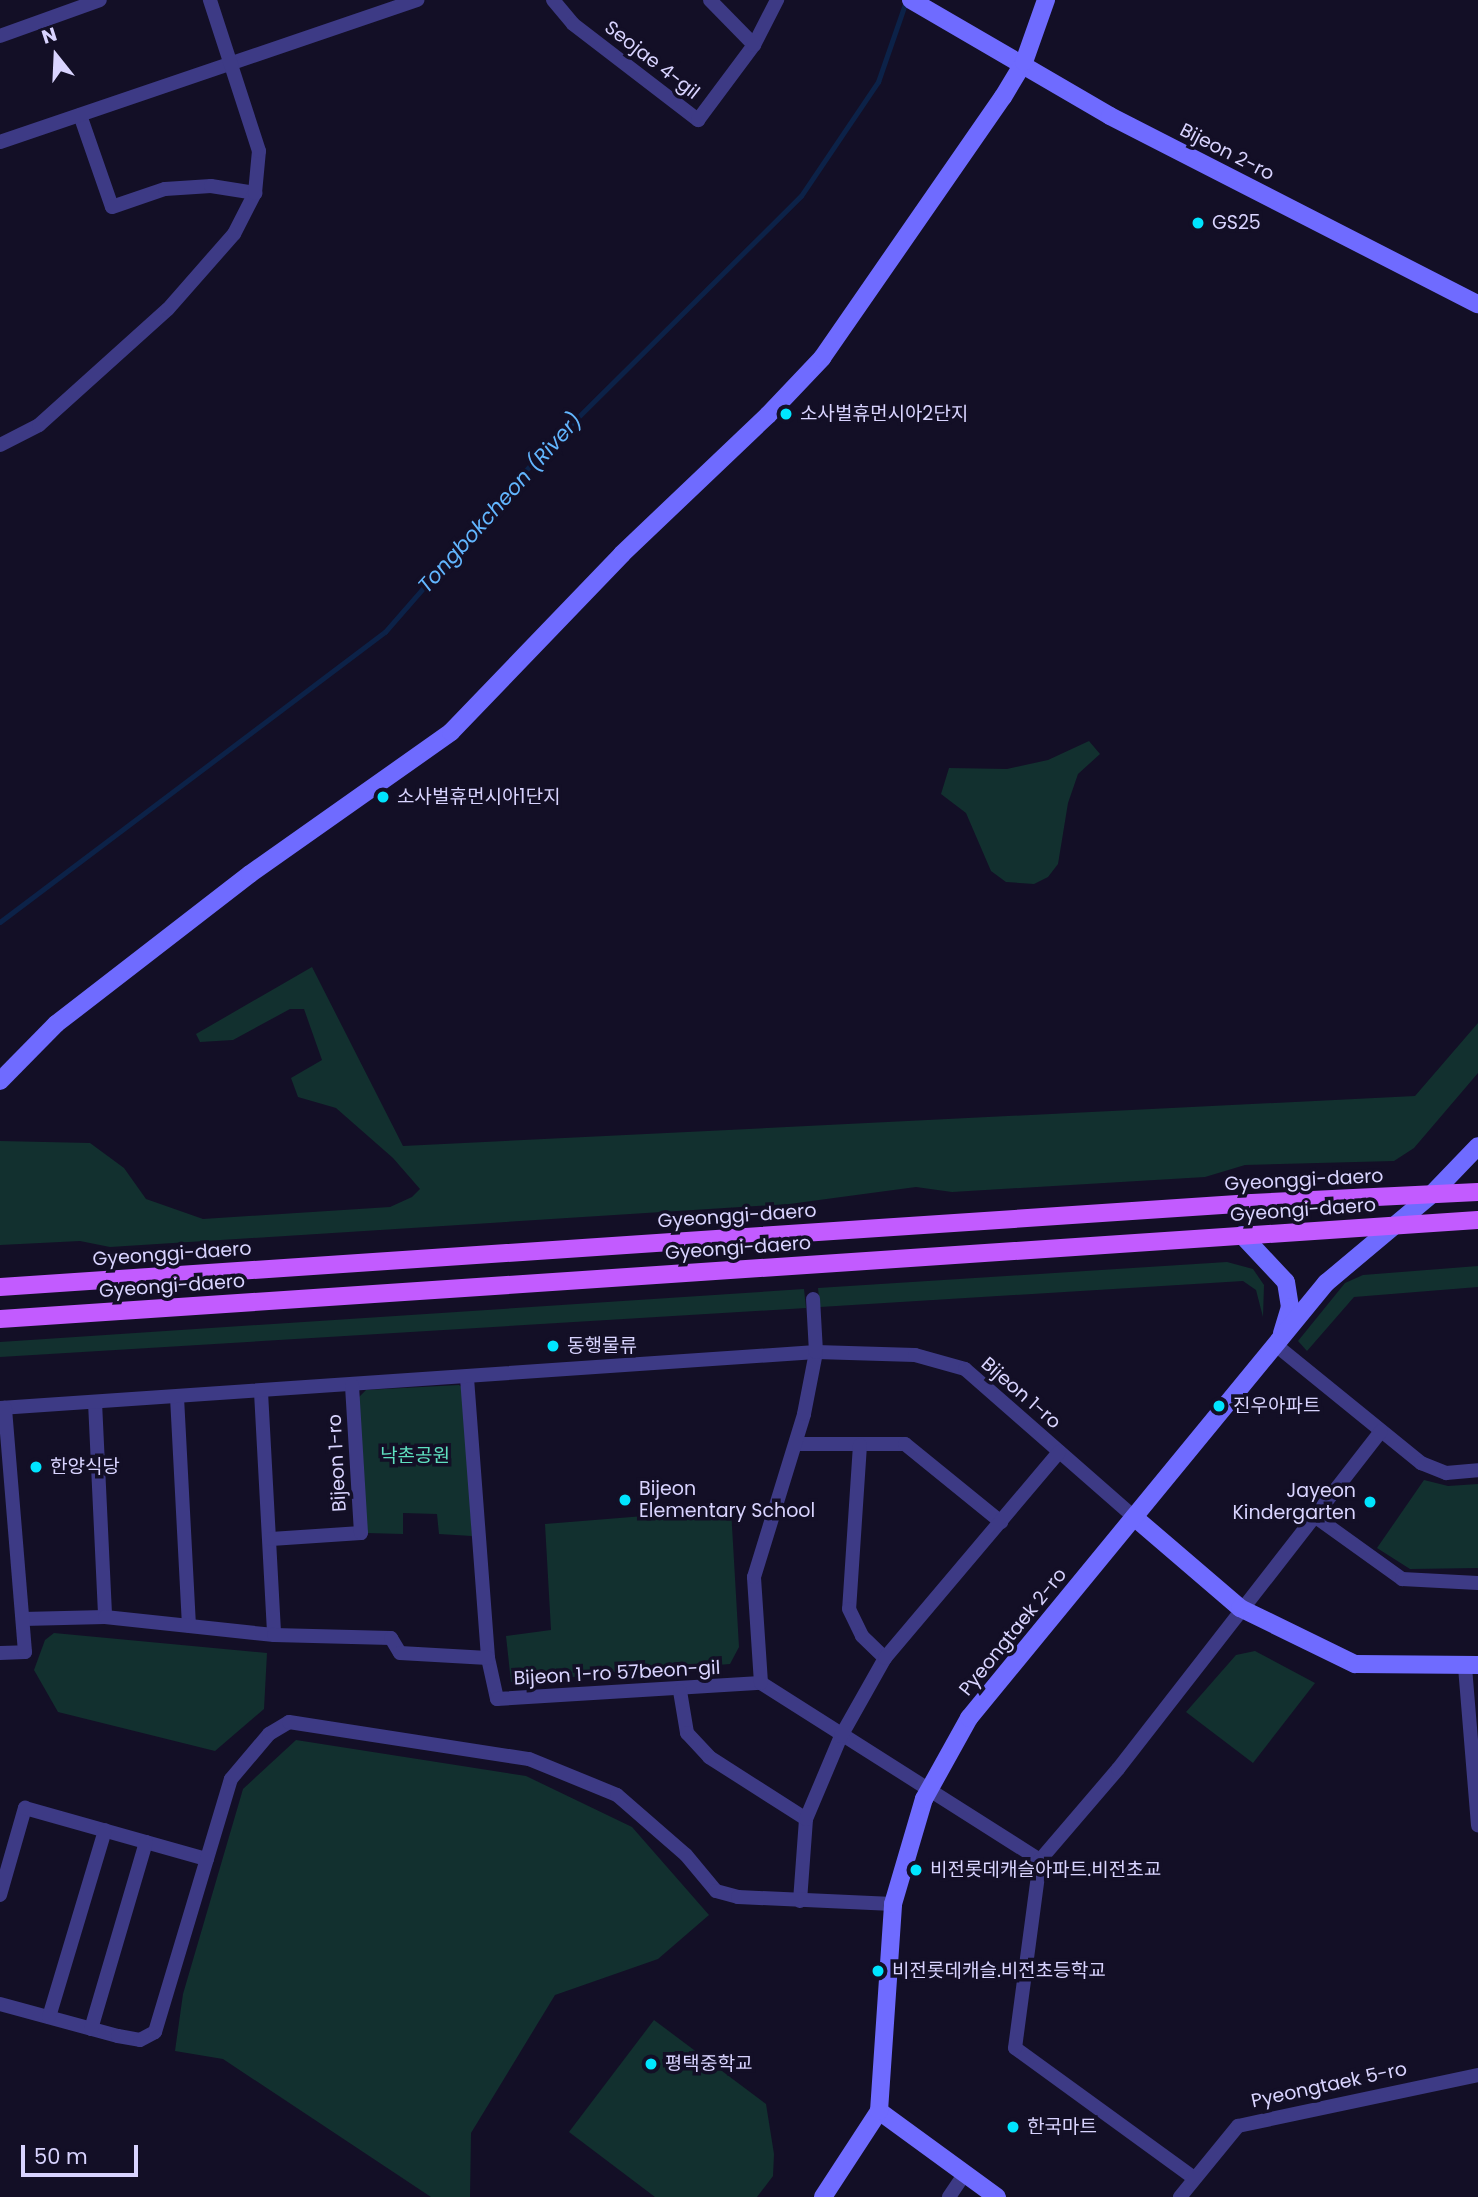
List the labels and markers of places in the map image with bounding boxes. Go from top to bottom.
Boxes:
place label: GS25 [1212,212,1261,234]
marker: GS25 [1190,215,1206,231]
place label: 소사벌휴먼시아2단지 [800,403,968,425]
marker: 소사벌휴먼시아2단지 [778,406,794,422]
place label: 소사벌휴먼시아1단지 [397,786,560,808]
marker: 소사벌휴먼시아1단지 [375,789,391,805]
place label: 동행물류 [567,1335,637,1357]
marker: 동행물류 [545,1338,561,1354]
place label: 진우아파트 [1233,1395,1320,1417]
marker: 진우아파트 [1211,1398,1227,1414]
place label: 한양식당 [50,1456,120,1478]
marker: 한양식당 [28,1459,44,1475]
place label: Bijeon Elementary School [639,1478,815,1522]
place label: Jayeon Kindergarten [1232,1480,1356,1524]
marker: Bijeon Elementary School [617,1492,633,1508]
marker: Jayeon Kindergarten [1362,1494,1378,1510]
place label: 비전롯데캐슬아파트.비전초교 [930,1859,1161,1881]
marker: 비전롯데캐슬아파트.비전초교 [908,1862,924,1878]
place label: 비전롯데캐슬.비전초등학교 [892,1960,1106,1982]
marker: 비전롯데캐슬.비전초등학교 [870,1963,886,1979]
place label: 평택중학교 [665,2053,752,2075]
marker: 평택중학교 [643,2056,659,2072]
place label: 한국마트 [1027,2116,1097,2138]
marker: 한국마트 [1005,2119,1021,2135]

